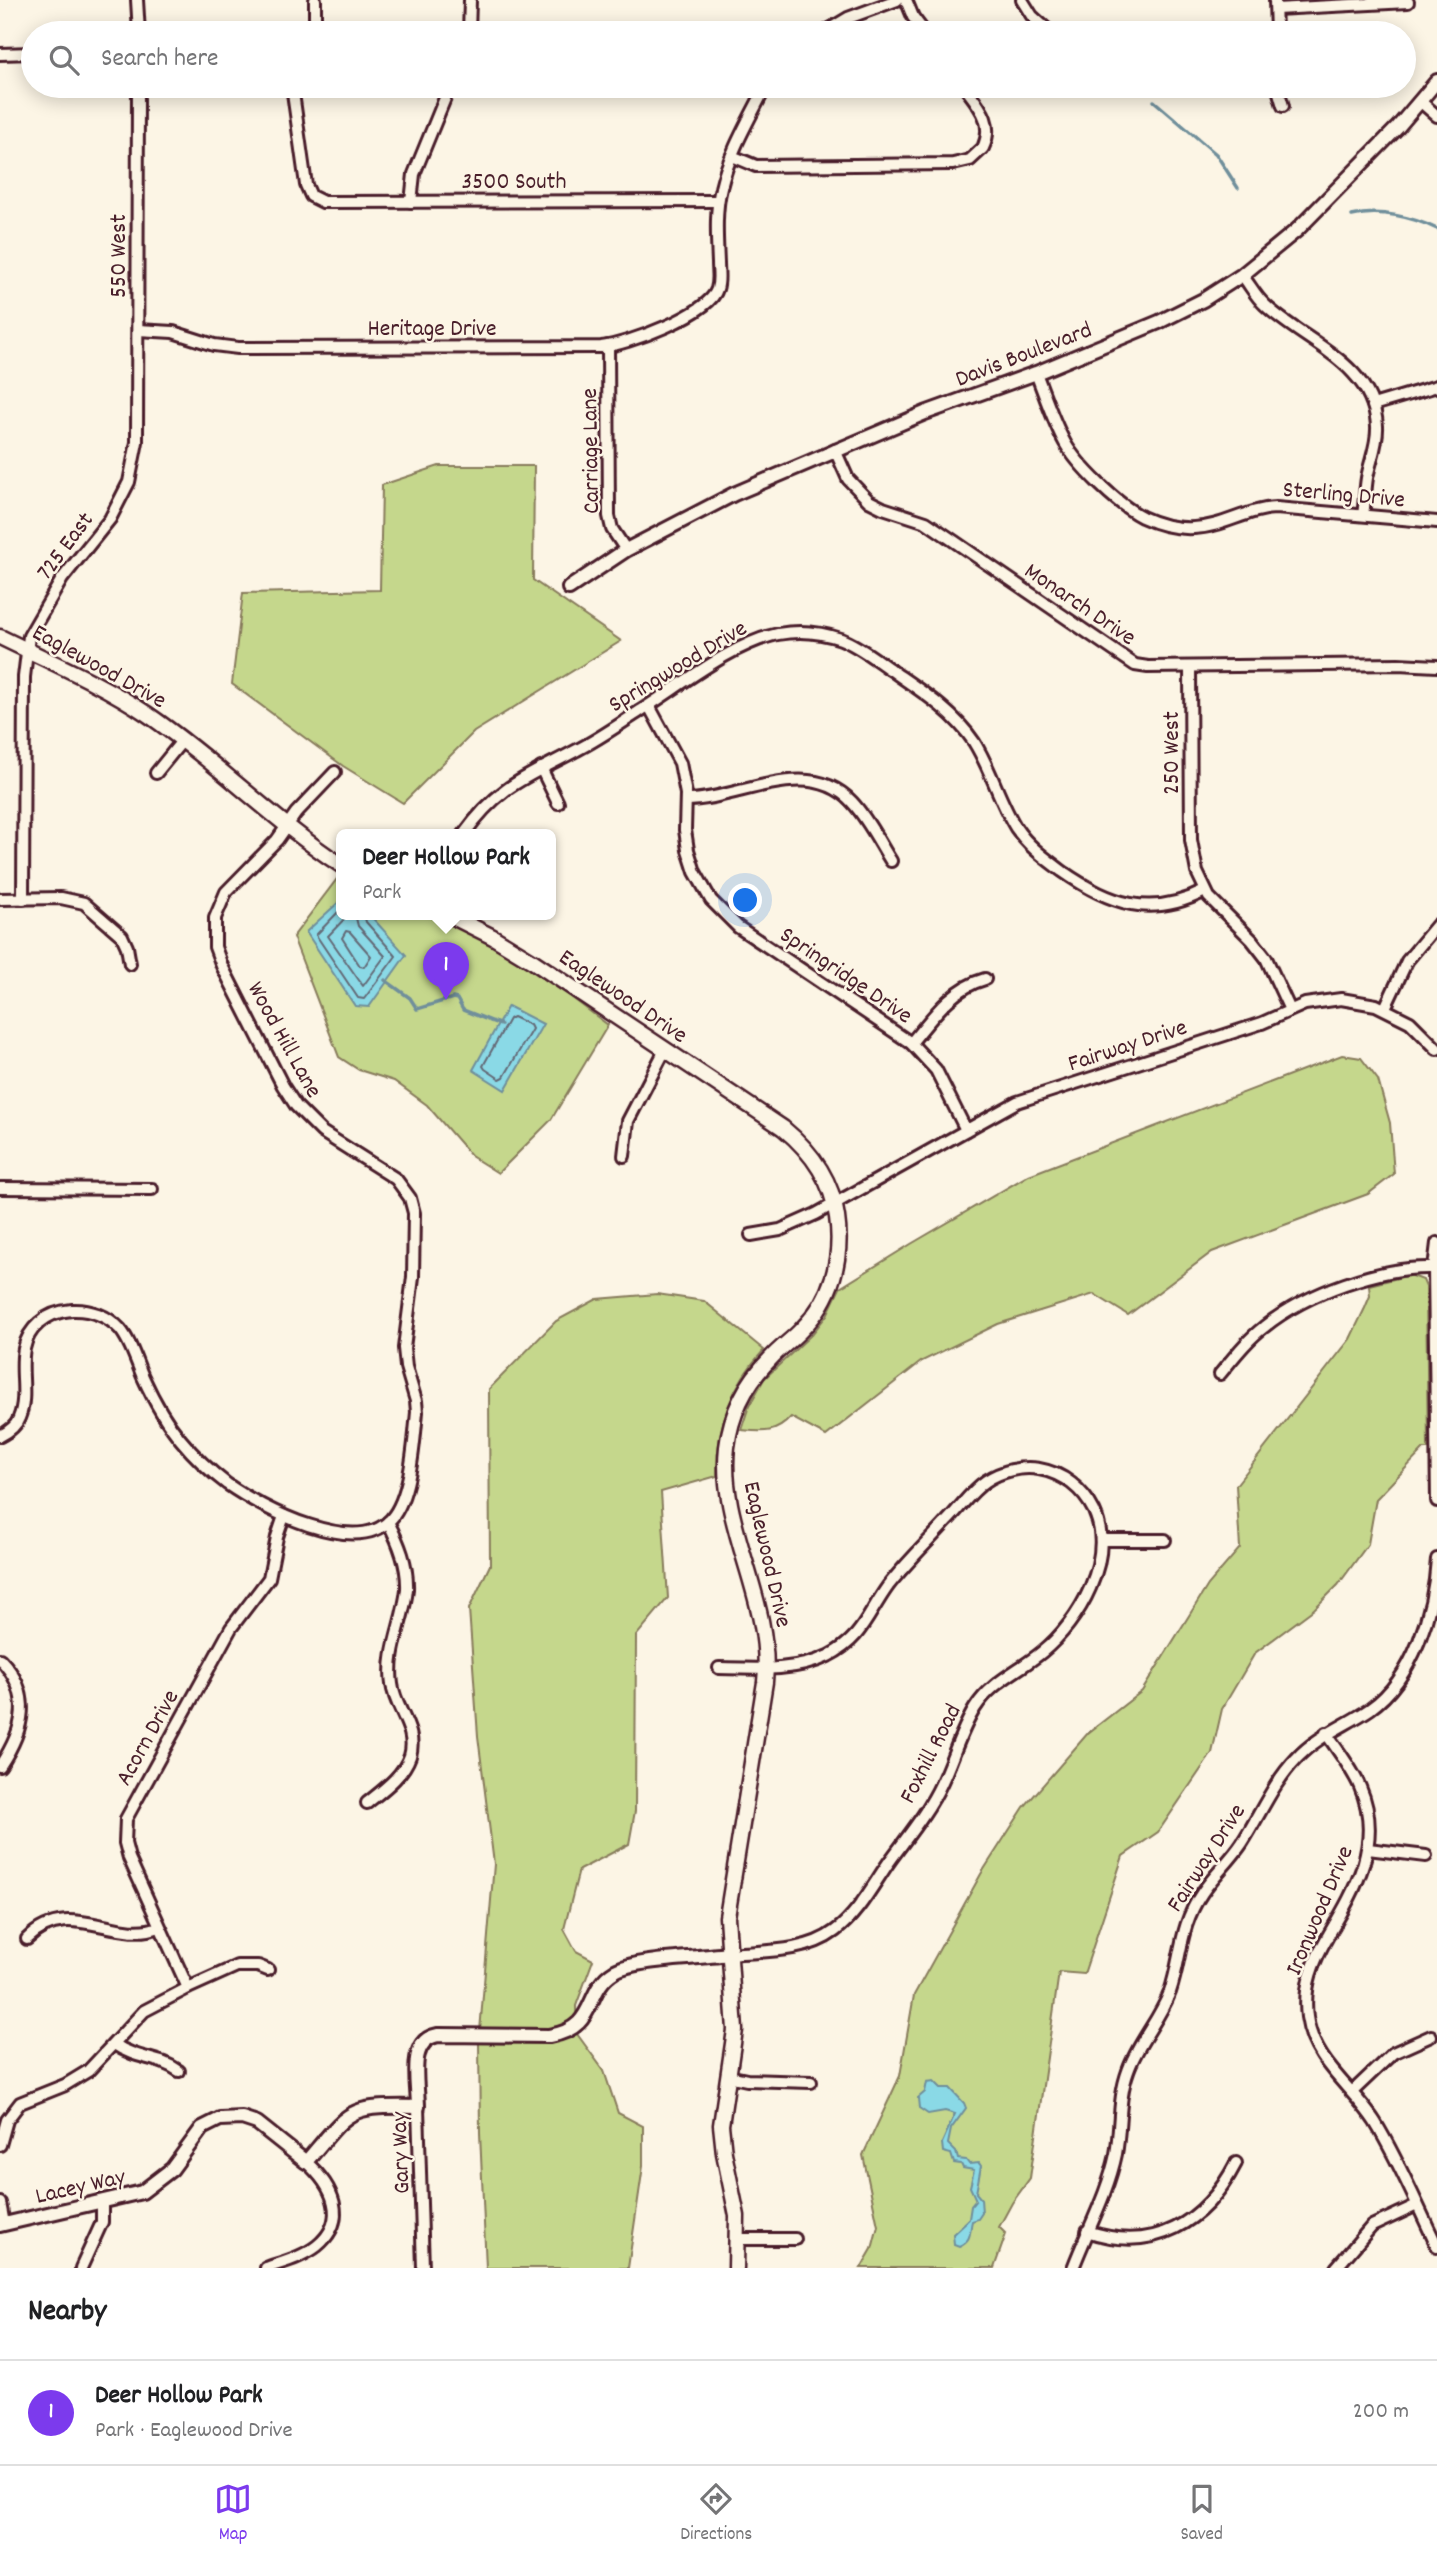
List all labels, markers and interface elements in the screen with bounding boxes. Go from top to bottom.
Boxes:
search box [21,21,1416,98]
icon: search [45,41,83,79]
text: Search here [101,41,219,78]
street label: 3500 South [462,166,566,200]
street label: 550 West [103,214,137,298]
street label: Heritage Drive [367,313,497,347]
street label: Davis Boulevard [951,314,1097,397]
street label: Carriage Lane [574,388,610,514]
street label: Sterling Drive [1281,474,1406,518]
street label: 725 East [30,506,103,588]
street label: Monarch Drive [1017,555,1142,655]
street label: Springwood Drive [603,613,754,722]
street label: Eaglewood Drive [25,617,172,719]
street label: 250 West [1156,711,1190,795]
popup [336,829,556,920]
text: Deer Hollow Park [362,840,530,877]
text: Park [362,877,401,910]
your location [728,883,762,917]
street label: Springridge Drive [772,919,919,1034]
pin: 1 [423,942,469,1000]
street label: Eaglewood Drive [551,942,693,1053]
street label: Wood Hill Lane [237,976,329,1105]
street label: Fairway Drive [1064,1012,1192,1082]
street label: Eaglewood Drive [733,1478,799,1631]
street label: Acorn Drive [108,1684,189,1793]
street label: Foxhill Road [892,1699,971,1810]
street label: Fairway Drive [1160,1798,1255,1920]
street label: Ironwood Drive [1278,1841,1363,1981]
street label: Gary Way [384,2110,420,2195]
street label: Lacey Way [32,2161,130,2215]
text: Nearby [28,2292,106,2335]
text: Deer Hollow Park [95,2378,263,2415]
text: 1 [48,2396,54,2429]
text: 200 m [1353,2396,1409,2429]
text: Park · Eaglewood Drive [95,2415,293,2448]
tab: Map [214,2480,252,2549]
tab: Directions [680,2480,752,2549]
tab: Saved [1180,2480,1223,2549]

